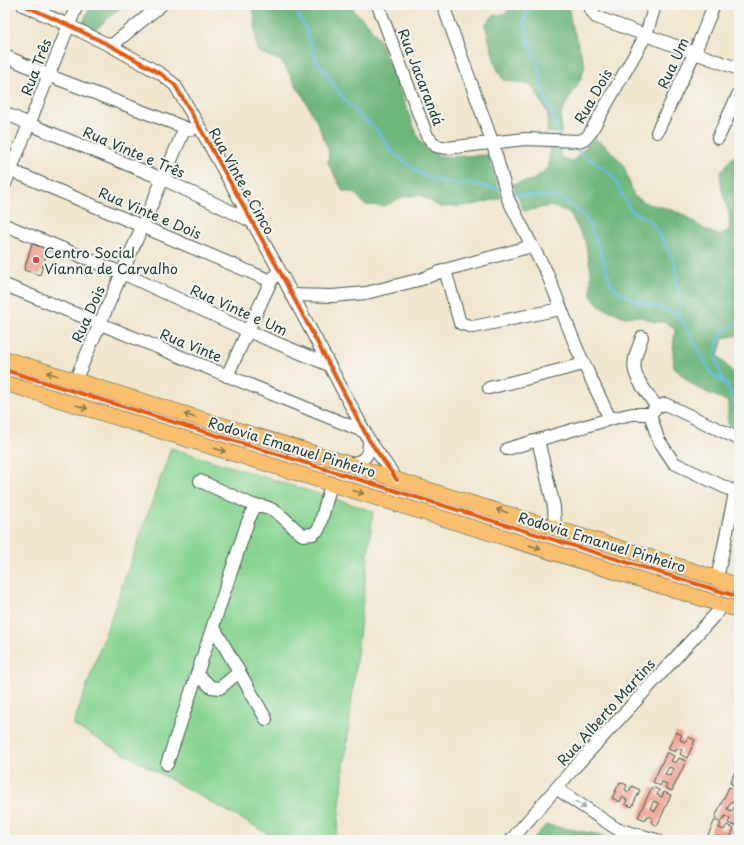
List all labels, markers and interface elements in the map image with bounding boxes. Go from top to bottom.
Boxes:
street label: Rua Jacarandá [393,25,449,129]
street label: Rua Um [652,34,694,92]
street label: Rua Três [16,35,56,99]
street label: Rua Dois [569,65,617,127]
street label: Rua Vinte e Três [80,121,188,183]
street label: Rua Vinte e Cinco [204,124,280,238]
street label: Rua Vinte e Dois [95,182,205,244]
place label: Centro Social Vianna de Carvalho [44,242,178,279]
marker: Centro Social Vianna de Carvalho [31,255,41,265]
street label: Rua Vinte e Um [187,279,291,341]
street label: Rua Dois [66,282,110,346]
street label: Rua Vinte [157,323,225,367]
one-way arrow [46,370,59,377]
one-way arrow [76,404,89,411]
street label: Rodovia Emanuel Pinheiro [206,411,379,483]
one-way arrow [184,412,197,419]
one-way arrow [214,446,226,454]
one-way arrow [351,489,364,496]
street label: Rodovia Emanuel Pinheiro [516,506,689,578]
one-way arrow [495,507,508,514]
one-way arrow [529,544,542,551]
street label: Rua Alberto Martins [552,654,660,770]
one-way arrow [576,801,587,809]

